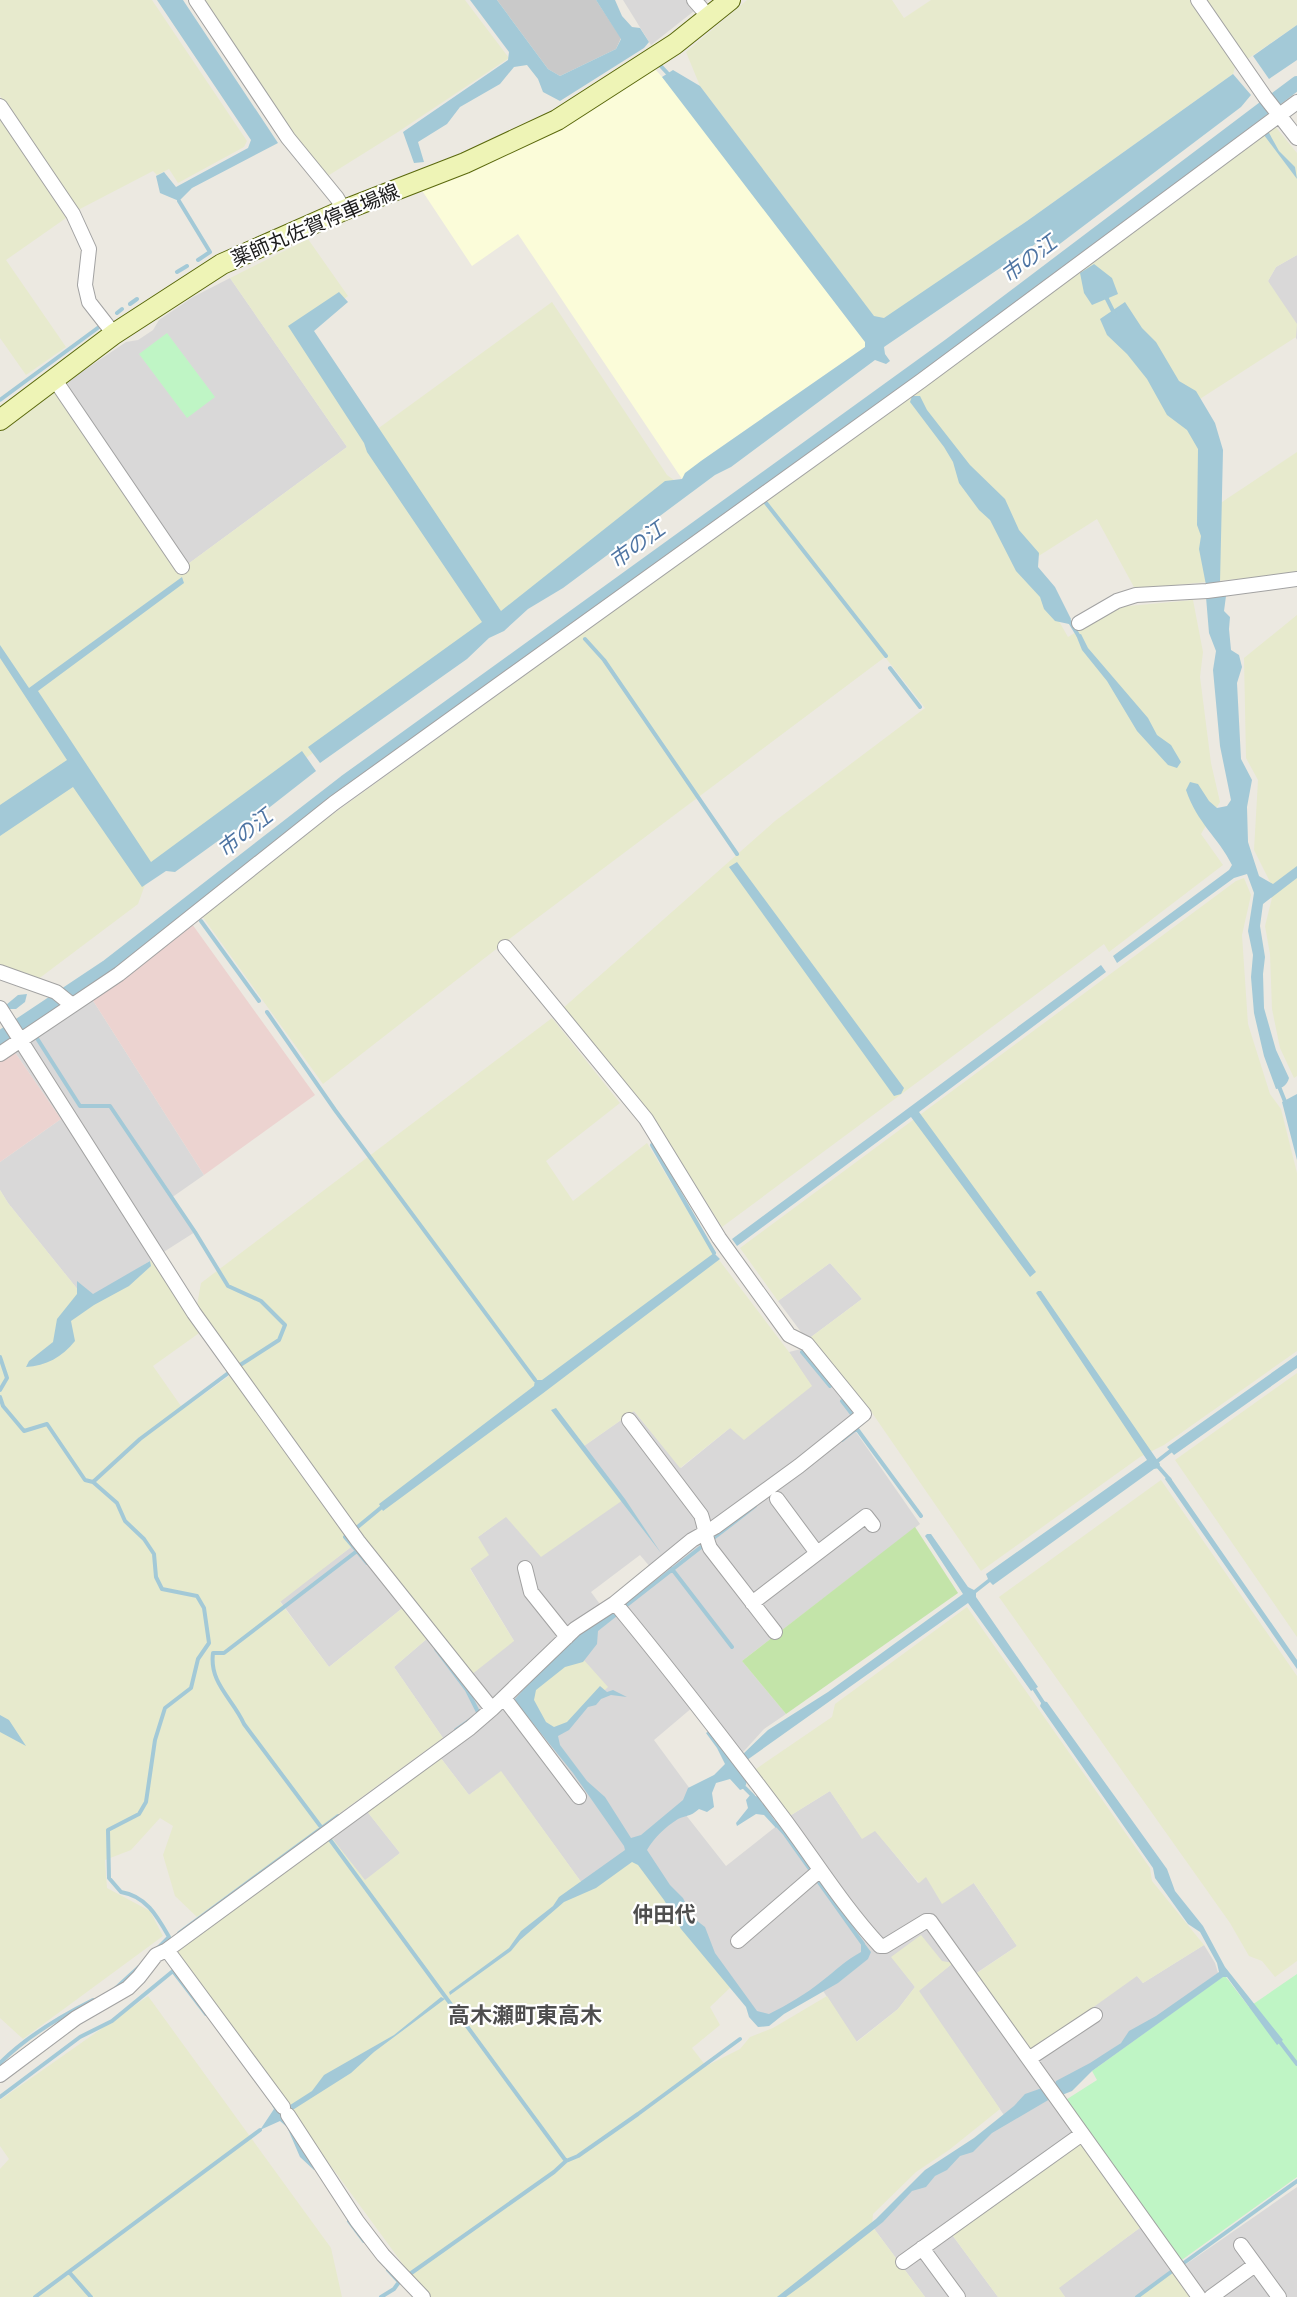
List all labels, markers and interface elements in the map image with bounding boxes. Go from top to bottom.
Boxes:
street label: 薬師丸佐賀停車場線 [227,179,403,271]
water label: 市の江 [996,228,1063,288]
water label: 市の江 [604,515,671,573]
water label: 市の江 [212,802,279,862]
district label: 仲田代 [633,1902,696,1927]
district label: 高木瀬町東高木 [448,2002,602,2028]

